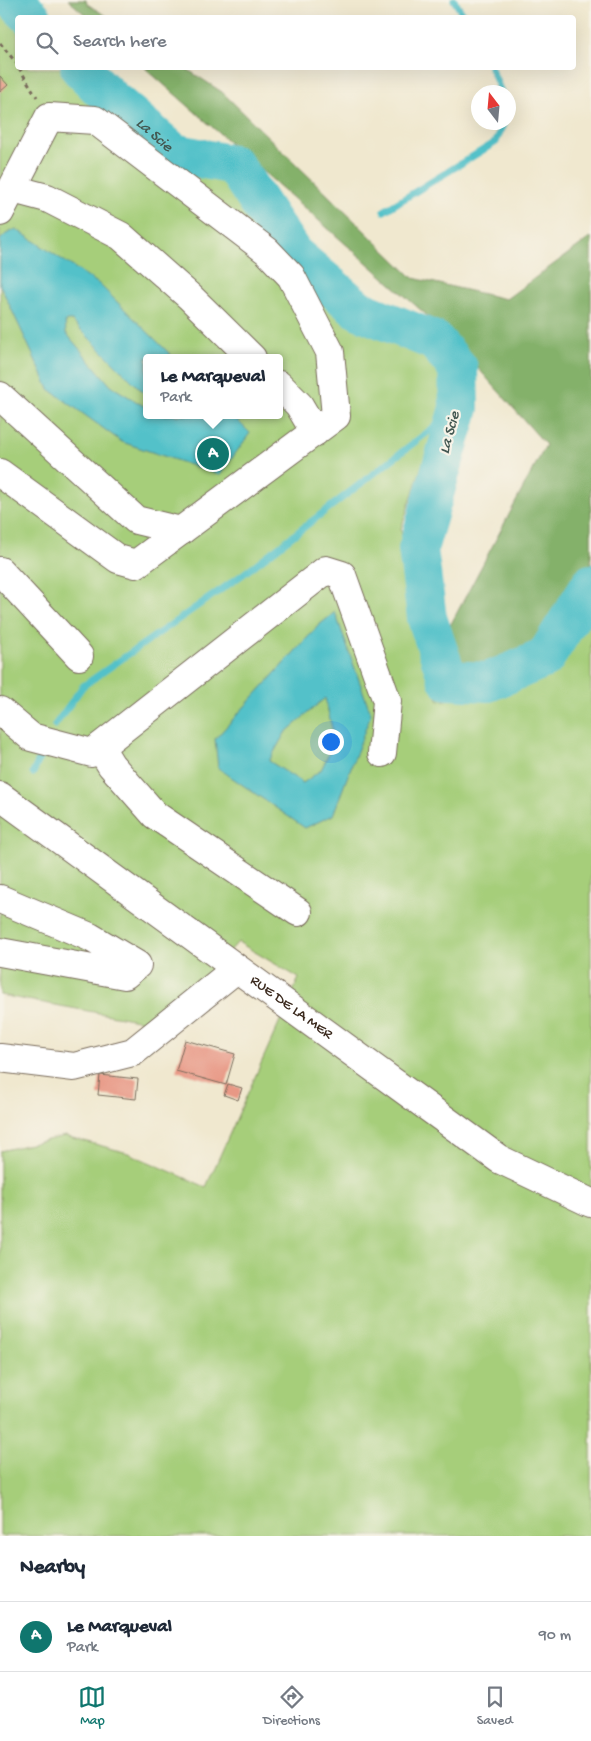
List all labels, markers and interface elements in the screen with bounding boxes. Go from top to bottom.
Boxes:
search box [15,15,576,70]
icon: search [33,29,61,57]
text: Search here [73,31,167,54]
north arrow [471,85,516,130]
water label: La Scie [131,114,177,157]
popup [143,354,283,419]
text: Le Marqueval [161,366,265,389]
text: Park [161,389,191,408]
water label: La Scie [436,409,466,456]
pin: A [197,435,229,473]
your location [318,729,344,755]
street label: RUE DE LA MER [246,972,337,1044]
text: Nearby [20,1556,85,1581]
text: Le Marqueval [67,1616,172,1639]
text: A [31,1627,41,1646]
text: 90 m [539,1627,571,1646]
text: Park [67,1639,98,1658]
tab: Map [78,1683,106,1730]
tab: Directions [263,1683,320,1730]
tab: Saved [477,1683,513,1730]

